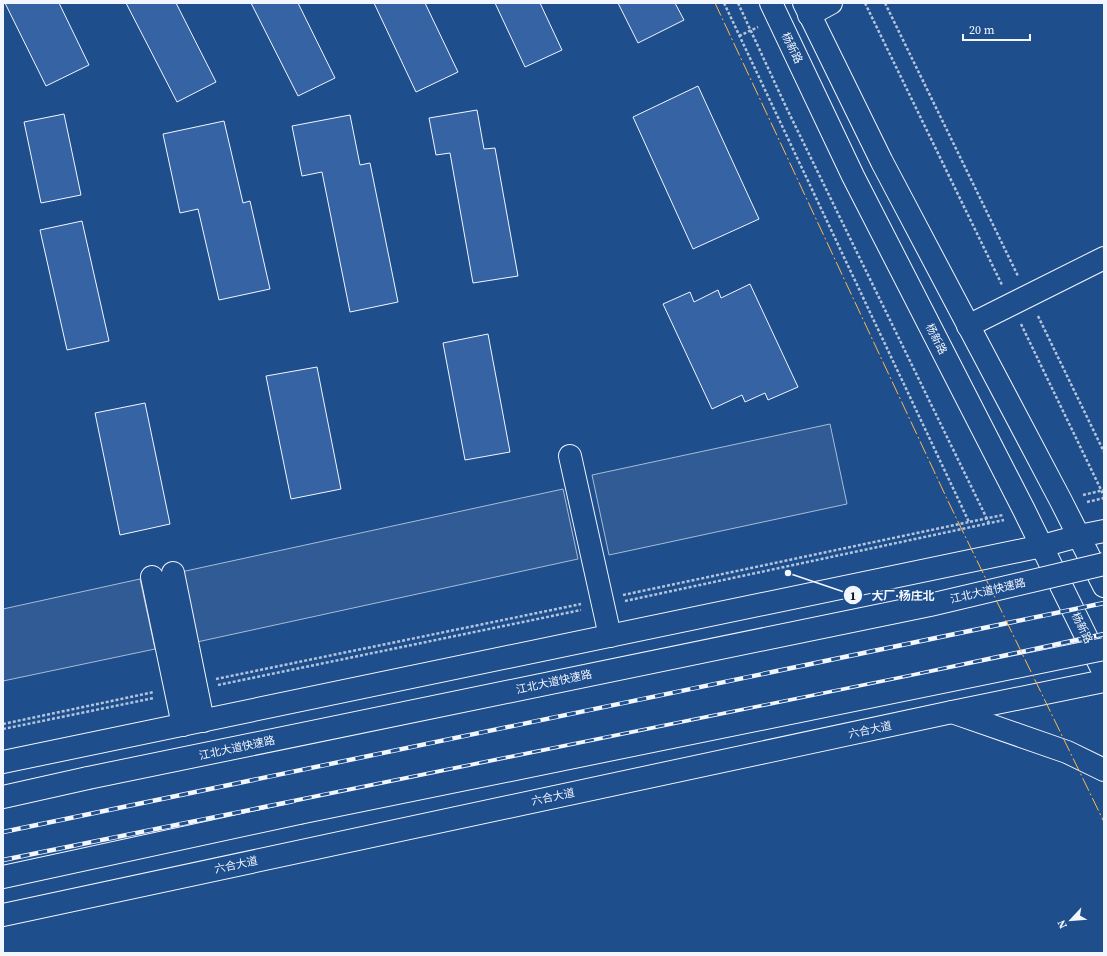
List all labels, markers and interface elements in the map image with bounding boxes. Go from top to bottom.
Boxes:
scale bar [963,16,1030,42]
text: 20 m [969,22,995,38]
street label: 杨新路 [778,30,806,66]
street label: 杨新路 [922,321,950,357]
street label: 江北大道快速路 [949,575,1027,607]
callout: 大厂·杨庄北 [843,583,943,607]
text: 1 [850,588,856,604]
text: 大厂·杨庄北 [871,588,935,604]
street label: 杨新路 [1068,610,1096,646]
street label: 江北大道快速路 [515,667,593,697]
street label: 六合大道 [847,718,893,742]
street label: 江北大道快速路 [198,733,276,763]
street label: 六合大道 [530,785,576,809]
street label: 六合大道 [213,853,259,877]
north arrow [1051,900,1091,940]
text: N [1054,917,1071,931]

